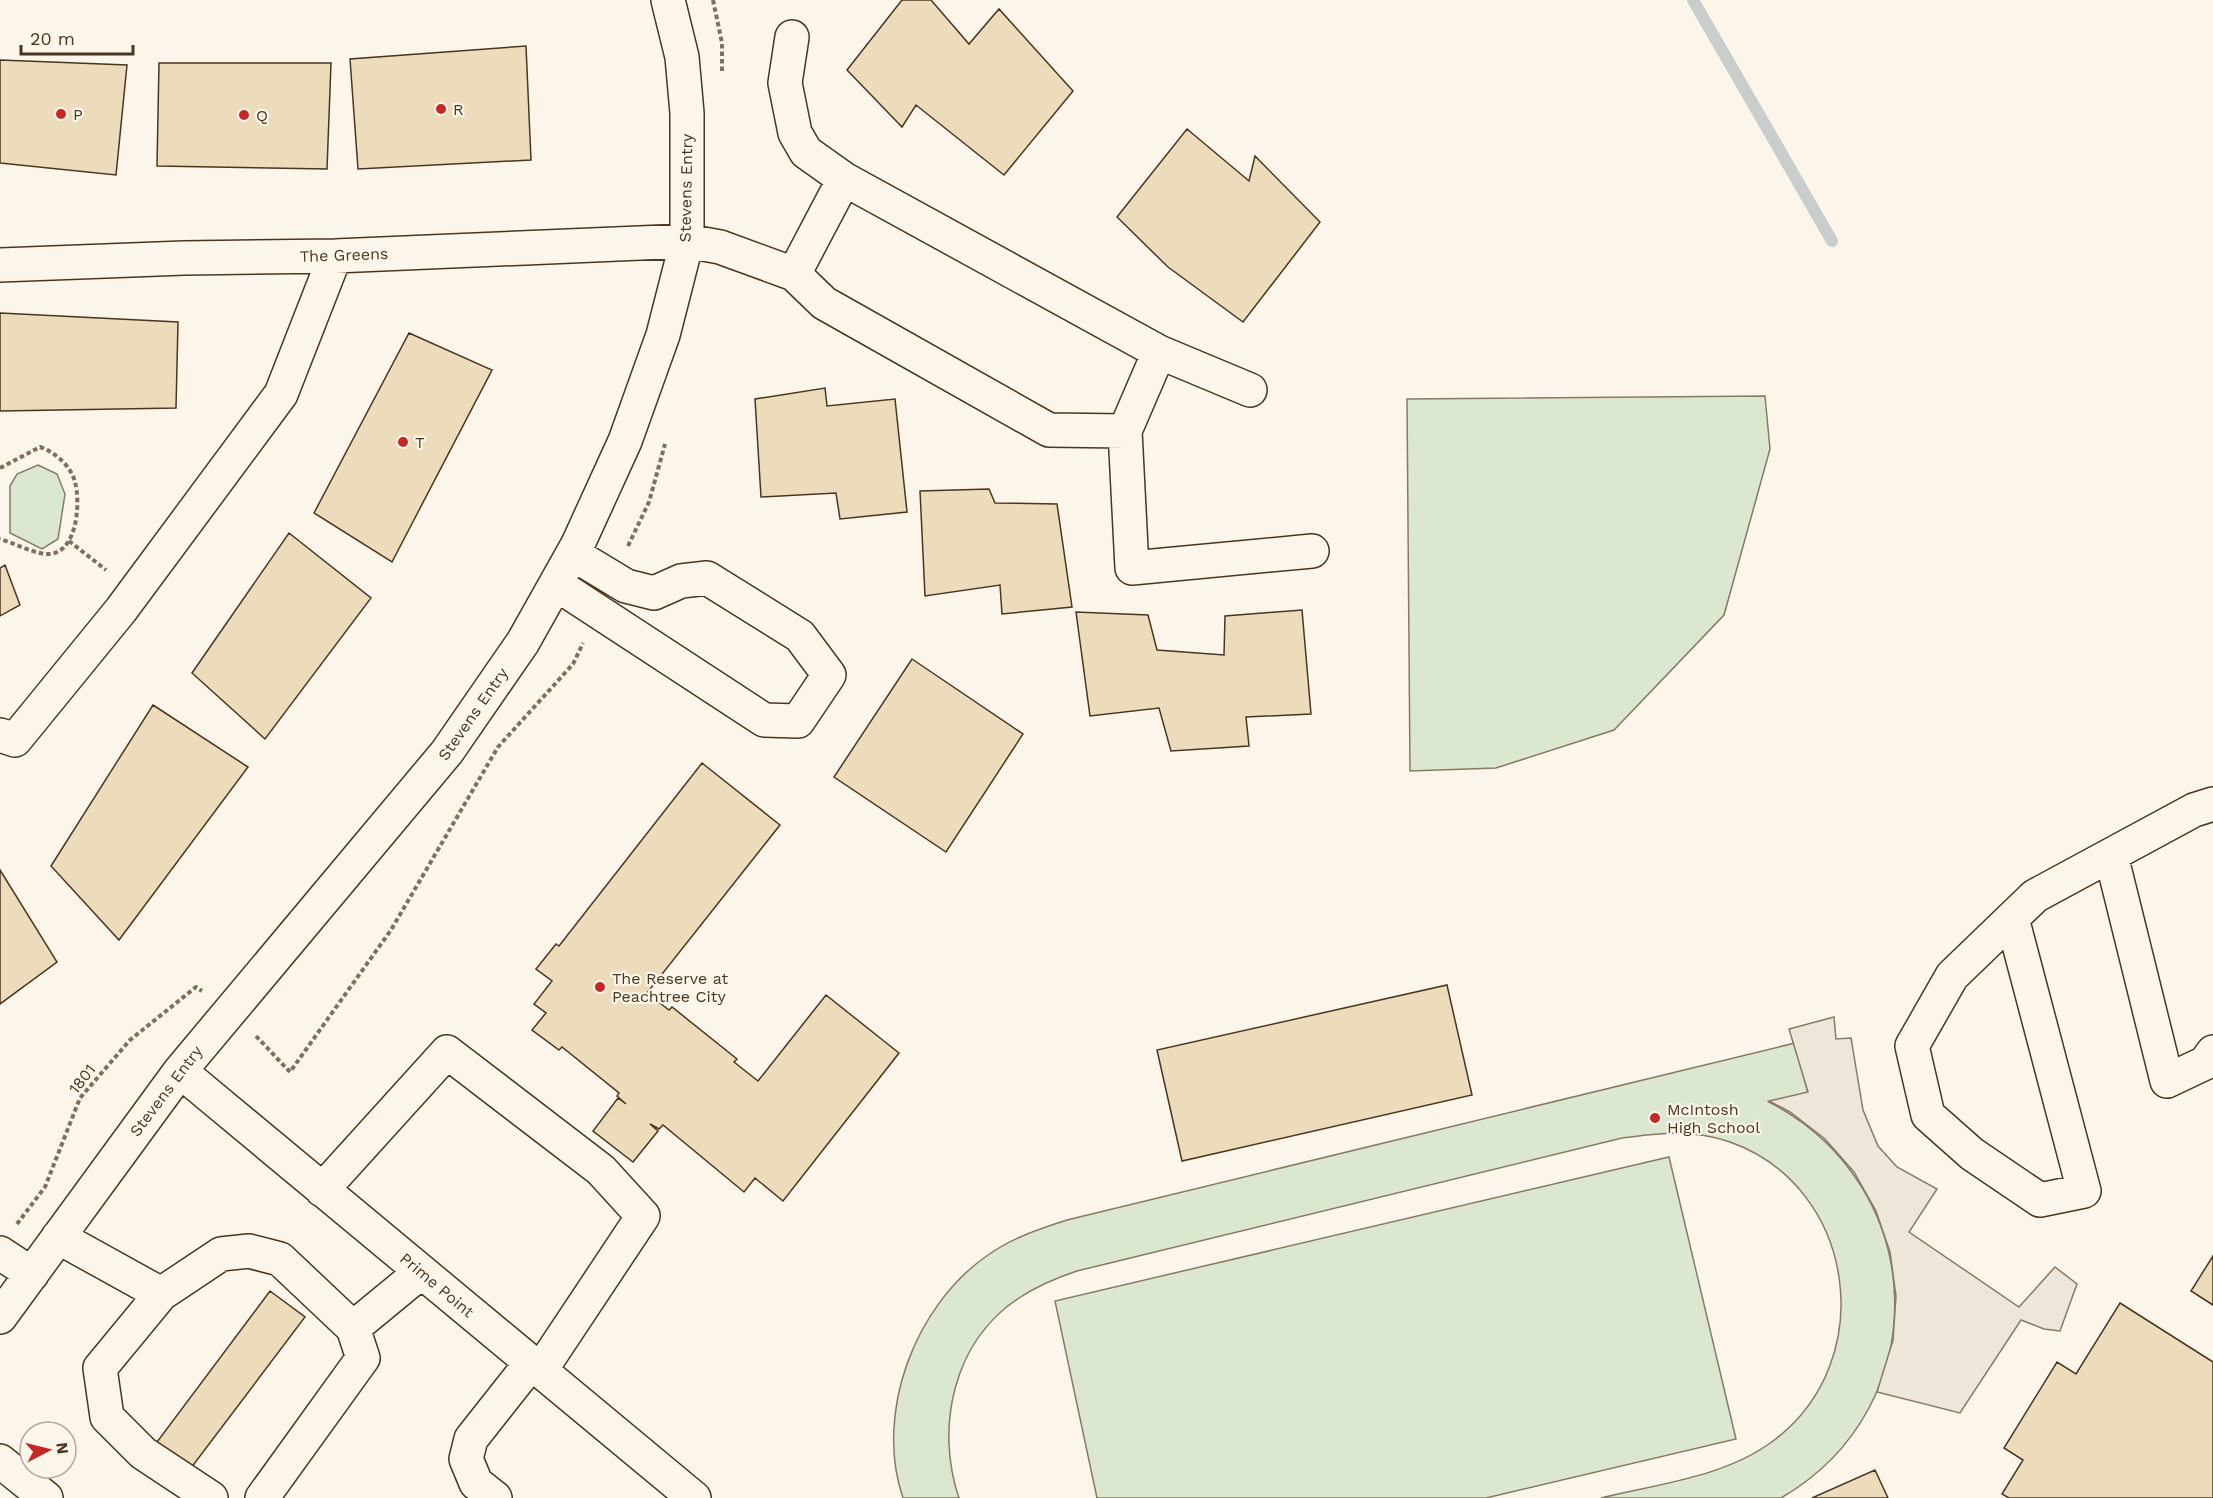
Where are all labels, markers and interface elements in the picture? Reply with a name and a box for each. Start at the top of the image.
scale bar [21,18,134,56]
text: 20 m [30,28,75,49]
place label: R [453,100,464,119]
marker: R [434,102,448,116]
place label: P [73,105,83,124]
place label: Q [256,106,268,125]
marker: P [54,107,68,121]
marker: Q [237,108,251,122]
street label: Stevens Entry [676,133,696,243]
street label: The Greens [299,244,389,266]
place label: T [415,433,425,452]
marker: T [396,435,410,449]
street label: Stevens Entry [434,663,512,764]
place label: The Reserve at Peachtree City [612,969,728,1006]
marker: The Reserve at Peachtree City [593,980,607,994]
street label: Stevens Entry [126,1041,207,1140]
street label: 1801 [65,1060,99,1098]
place label: McIntosh High School [1667,1100,1760,1137]
marker: McIntosh High School [1648,1111,1662,1125]
street label: Prime Point [396,1249,478,1322]
north arrow [18,1420,78,1480]
text: N [52,1441,73,1455]

